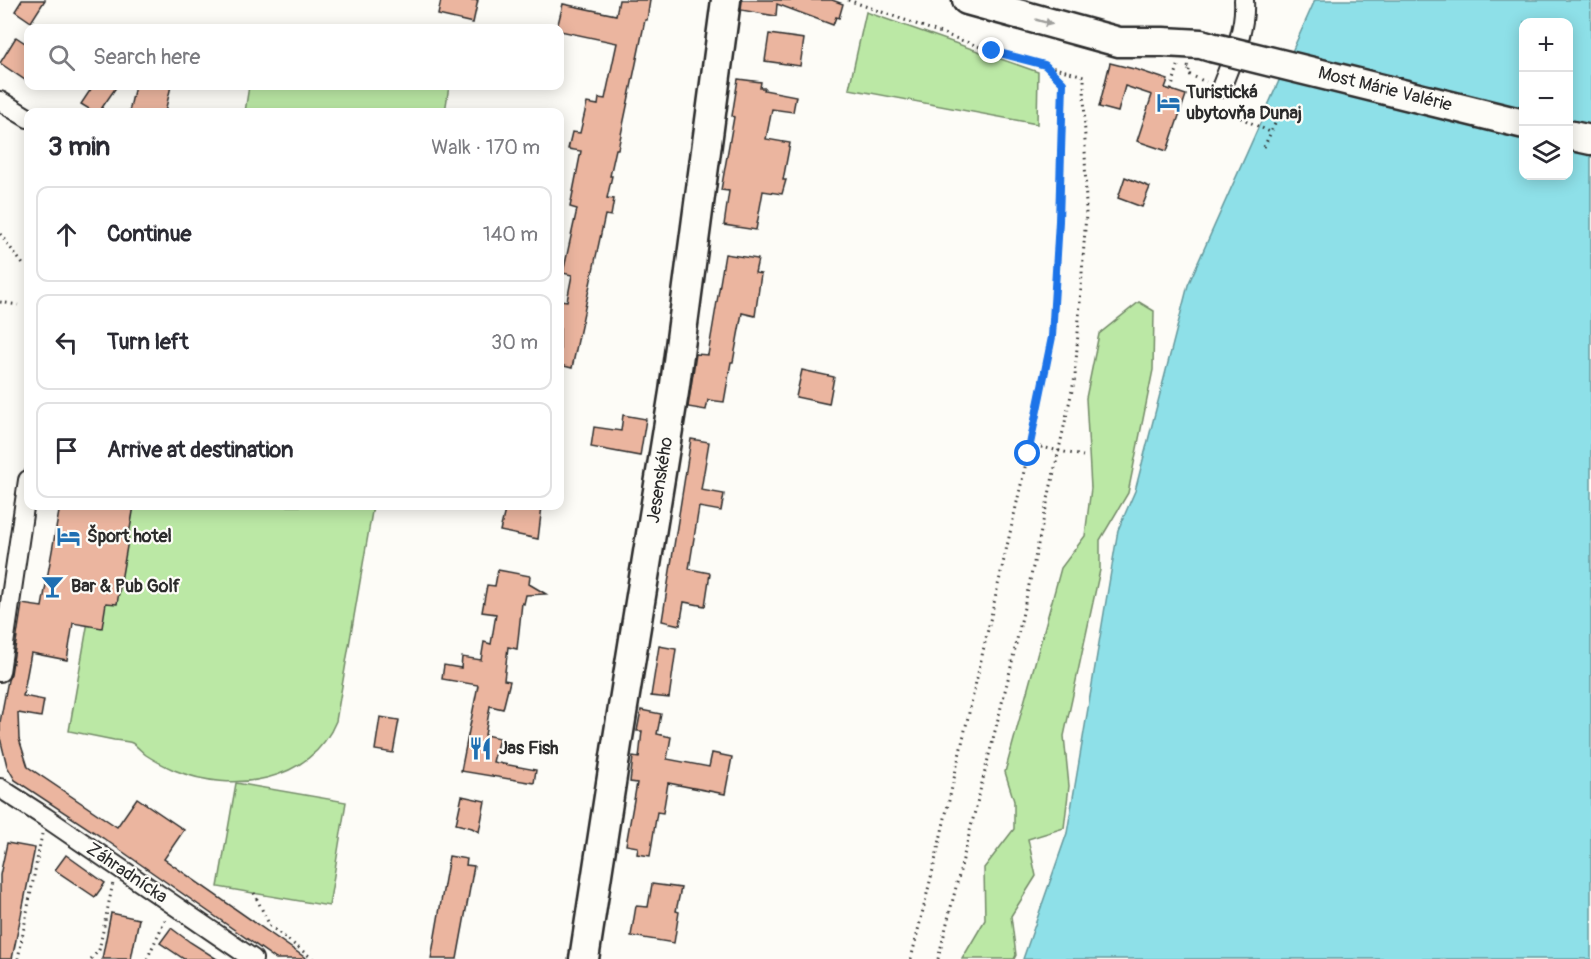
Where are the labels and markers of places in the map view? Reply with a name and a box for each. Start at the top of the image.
place label: Turistická ubytovňa Dunaj [1185,81,1302,125]
hotel icon: Turistická ubytovňa Dunaj [1155,89,1181,115]
hotel icon: Šport hotel [56,523,82,549]
place label: Šport hotel [87,524,172,548]
bar icon: Bar & Pub Golf [40,573,66,599]
place label: Bar & Pub Golf [71,575,181,598]
restaurant icon: Jas Fish [468,735,494,761]
place label: Jas Fish [499,737,559,760]

